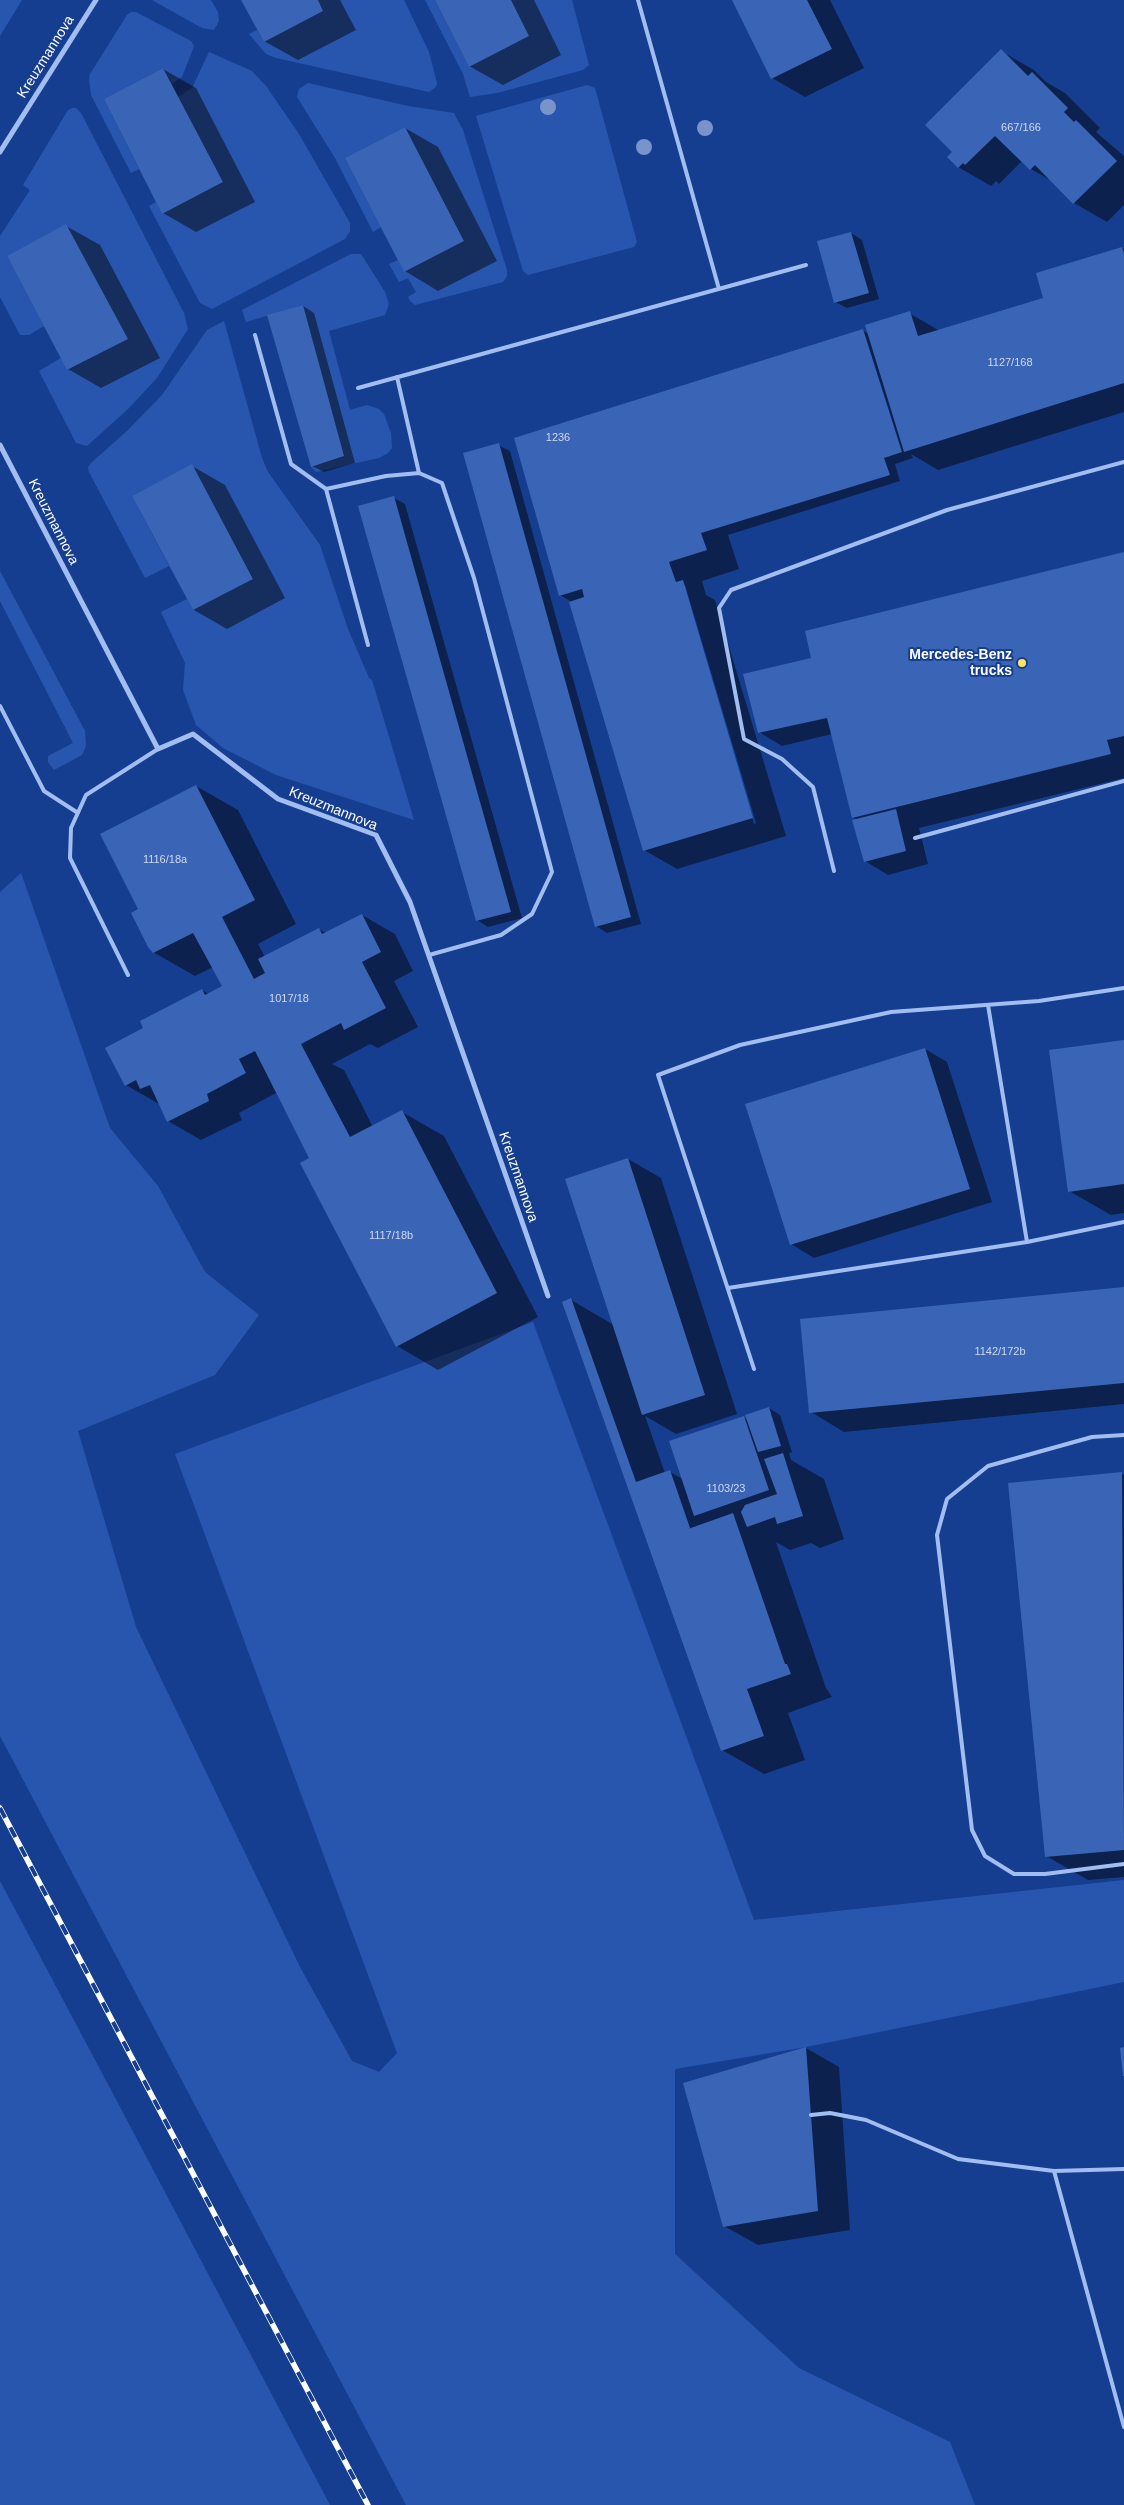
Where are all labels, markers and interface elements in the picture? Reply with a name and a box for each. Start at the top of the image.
street label: Kreuzmannova [14,13,78,101]
house number: 667/166 [1001,121,1041,135]
house number: 1127/168 [987,356,1033,370]
house number: 1236 [546,431,570,445]
street label: Kreuzmannova [24,476,82,568]
place label: Mercedes-Benz trucks [909,647,1012,680]
marker: Mercedes-Benz trucks [1016,657,1028,669]
street label: Kreuzmannova [286,784,380,834]
house number: 1116/18a [143,853,187,867]
house number: 1017/18 [269,992,309,1006]
street label: Kreuzmannova [495,1130,541,1224]
house number: 1117/18b [369,1229,413,1243]
house number: 1142/172b [974,1345,1026,1359]
house number: 1103/23 [707,1482,745,1496]

